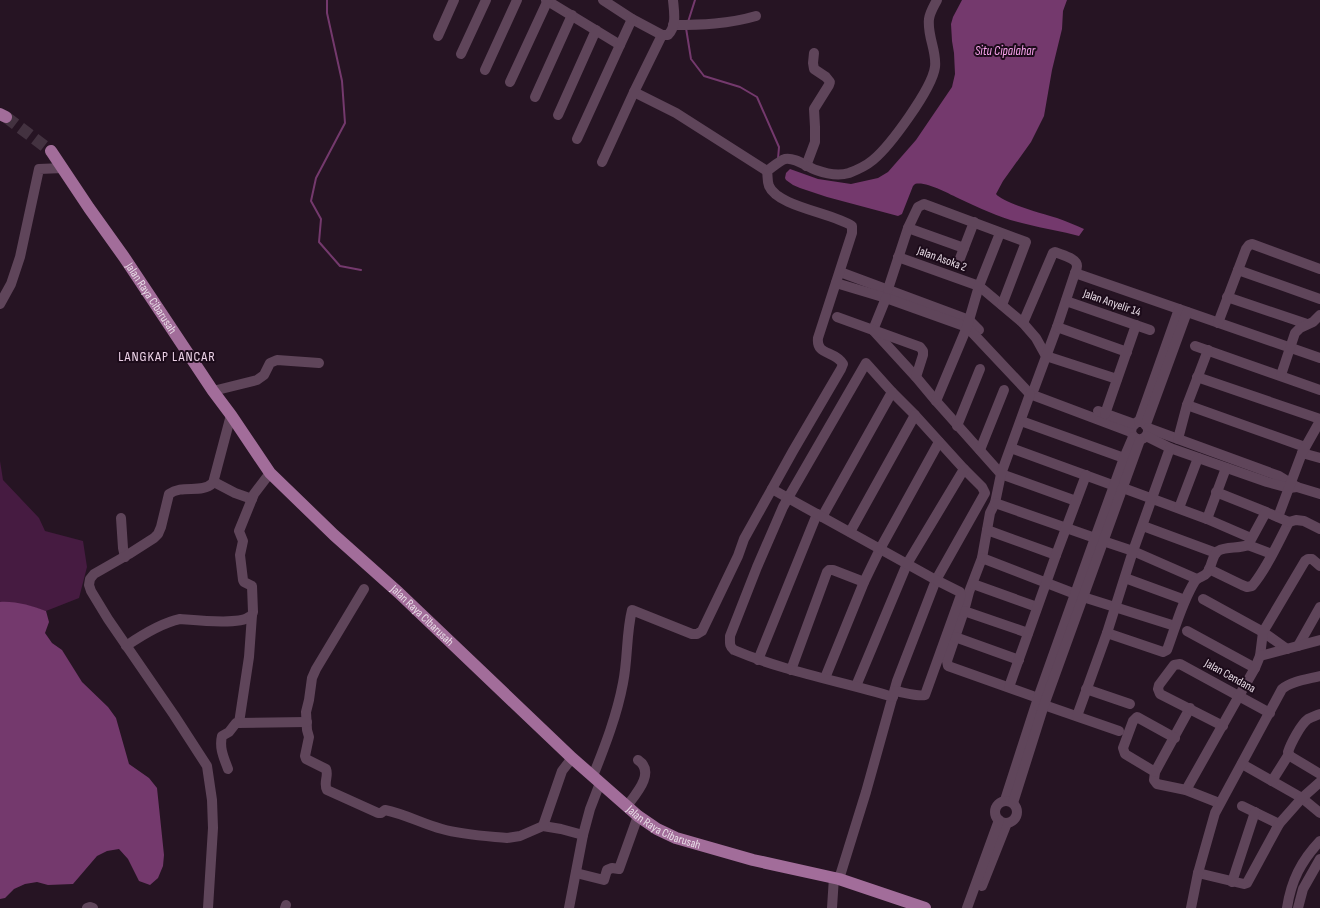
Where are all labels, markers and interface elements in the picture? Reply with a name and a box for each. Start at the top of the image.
water label: Situ Cipalahar [975,43,1036,59]
street label: Jalan Asoka 2 [914,243,969,275]
street label: Jalan Raya Cibarusah [122,259,180,336]
street label: Jalan Anyelir 14 [1080,286,1143,320]
district label: LANGKAP LANCAR [118,348,216,365]
street label: Jalan Raya Cibarusah [387,581,457,649]
street label: Jalan Cendana [1201,655,1258,696]
street label: Jalan Raya Cibarusah [623,801,702,852]

